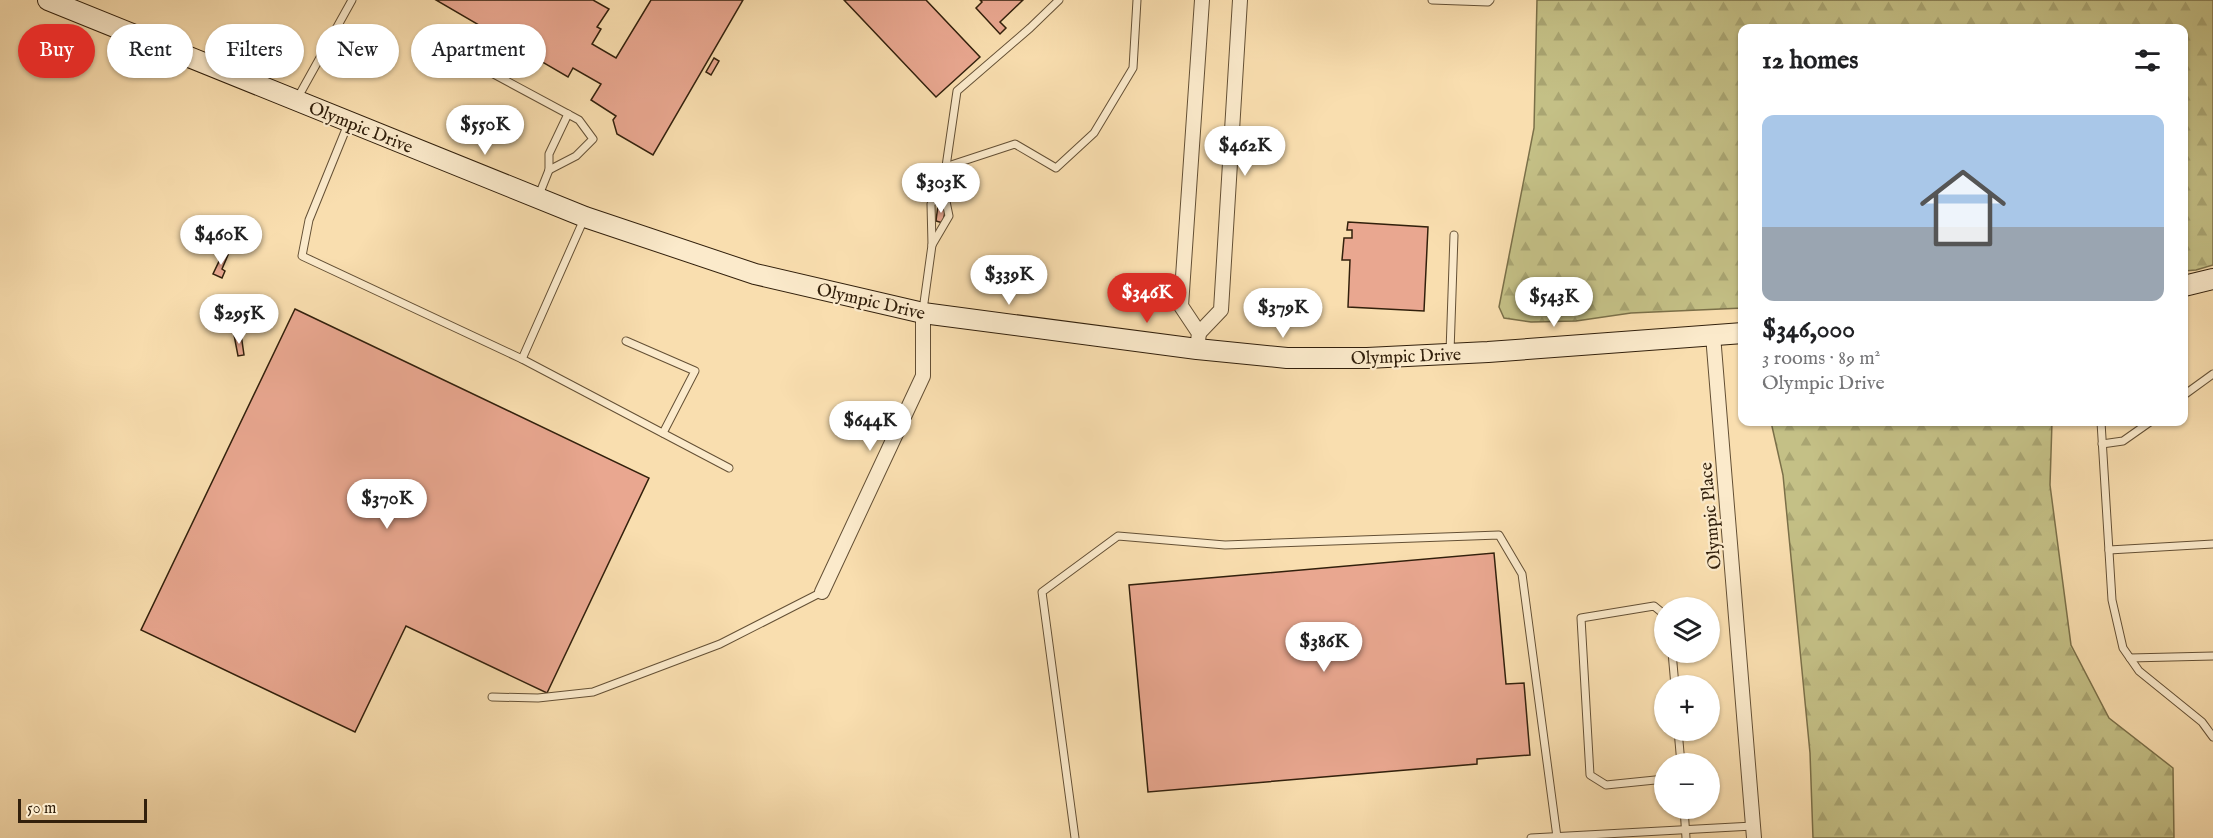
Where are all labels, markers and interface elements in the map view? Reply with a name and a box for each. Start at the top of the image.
chip: Buy [18,24,95,78]
chip: Rent [107,24,193,78]
chip: Filters [205,24,304,78]
chip: New [316,24,399,78]
chip: Apartment [411,24,546,78]
text: 12 homes [1762,44,1858,77]
icon: filters [2131,44,2164,77]
street label: Olympic Drive [305,97,416,160]
pin: $550K [443,105,527,156]
text: $550K [460,112,510,137]
pin: $462K [1203,126,1287,177]
text: $462K [1218,133,1272,158]
icon: home [1909,154,2017,262]
pin: $303K [899,163,983,214]
text: $303K [916,170,966,195]
pin: $460K [179,215,263,266]
text: $460K [194,222,248,247]
pin: $339K [967,255,1051,306]
text: $339K [984,262,1034,287]
pin: $346K [1105,273,1189,324]
pin: $543K [1512,277,1596,328]
street label: Olympic Drive [814,279,927,326]
text: $346K [1121,280,1173,305]
text: $543K [1529,284,1579,309]
pin: $379K [1241,288,1325,339]
pin: $295K [197,294,281,345]
text: $379K [1257,295,1309,320]
text: $295K [214,301,264,326]
text: $346,000 [1762,313,1855,346]
street label: Olympic Drive [1350,344,1462,371]
text: 3 rooms · 89 m² [1762,346,1880,371]
text: Olympic Drive [1762,371,1885,396]
pin: $644K [828,401,912,452]
text: $644K [843,408,897,433]
street label: Olympic Place [1695,461,1728,570]
pin: $370K [345,479,429,530]
text: $370K [361,486,413,511]
map controls [1654,597,1720,819]
button: layers [1654,597,1720,663]
pin: $386K [1282,622,1366,673]
text: $386K [1299,629,1349,654]
button: + [1654,675,1720,741]
button: − [1654,753,1720,819]
scale bar [18,796,147,824]
text: 50 m [27,799,56,819]

